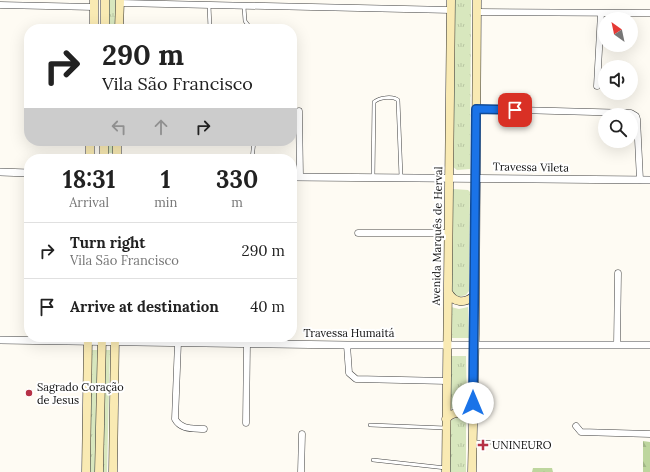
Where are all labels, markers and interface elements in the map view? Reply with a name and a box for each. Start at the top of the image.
north arrow [598,12,638,52]
map controls [598,12,638,148]
text: 290 m [102,37,184,73]
icon: right [36,40,88,92]
button: sound [598,60,638,100]
text: Vila São Francisco [102,72,253,95]
pin [498,93,532,127]
icon: arrive [504,99,526,121]
button: search [598,108,638,148]
icon: left [108,116,130,138]
icon: ahead [150,116,172,138]
icon: right [192,116,214,138]
street label: Travessa Vileta [493,159,570,175]
text: 18:31 [63,164,115,195]
text: 1 [161,164,171,195]
text: 330 [216,164,258,195]
street label: Avenida Marquês de Herval [429,166,445,307]
text: Arrival [69,194,109,211]
text: min [154,194,177,211]
text: m [231,194,243,211]
text: Turn right [70,233,146,252]
icon: right [36,240,58,262]
text: 290 m [242,241,285,260]
text: Vila São Francisco [70,252,179,269]
icon: arrive [36,296,58,318]
text: Arrive at destination [70,297,219,316]
text: 40 m [250,297,285,316]
street label: Travessa Humaitá [304,326,395,340]
place label: Sagrado Coração de Jesus [37,380,124,407]
position arrow [452,382,494,424]
marker: Sagrado Coração de Jesus [24,388,34,398]
place label: UNINEURO [492,438,552,452]
marker: UNINEURO [477,439,489,451]

